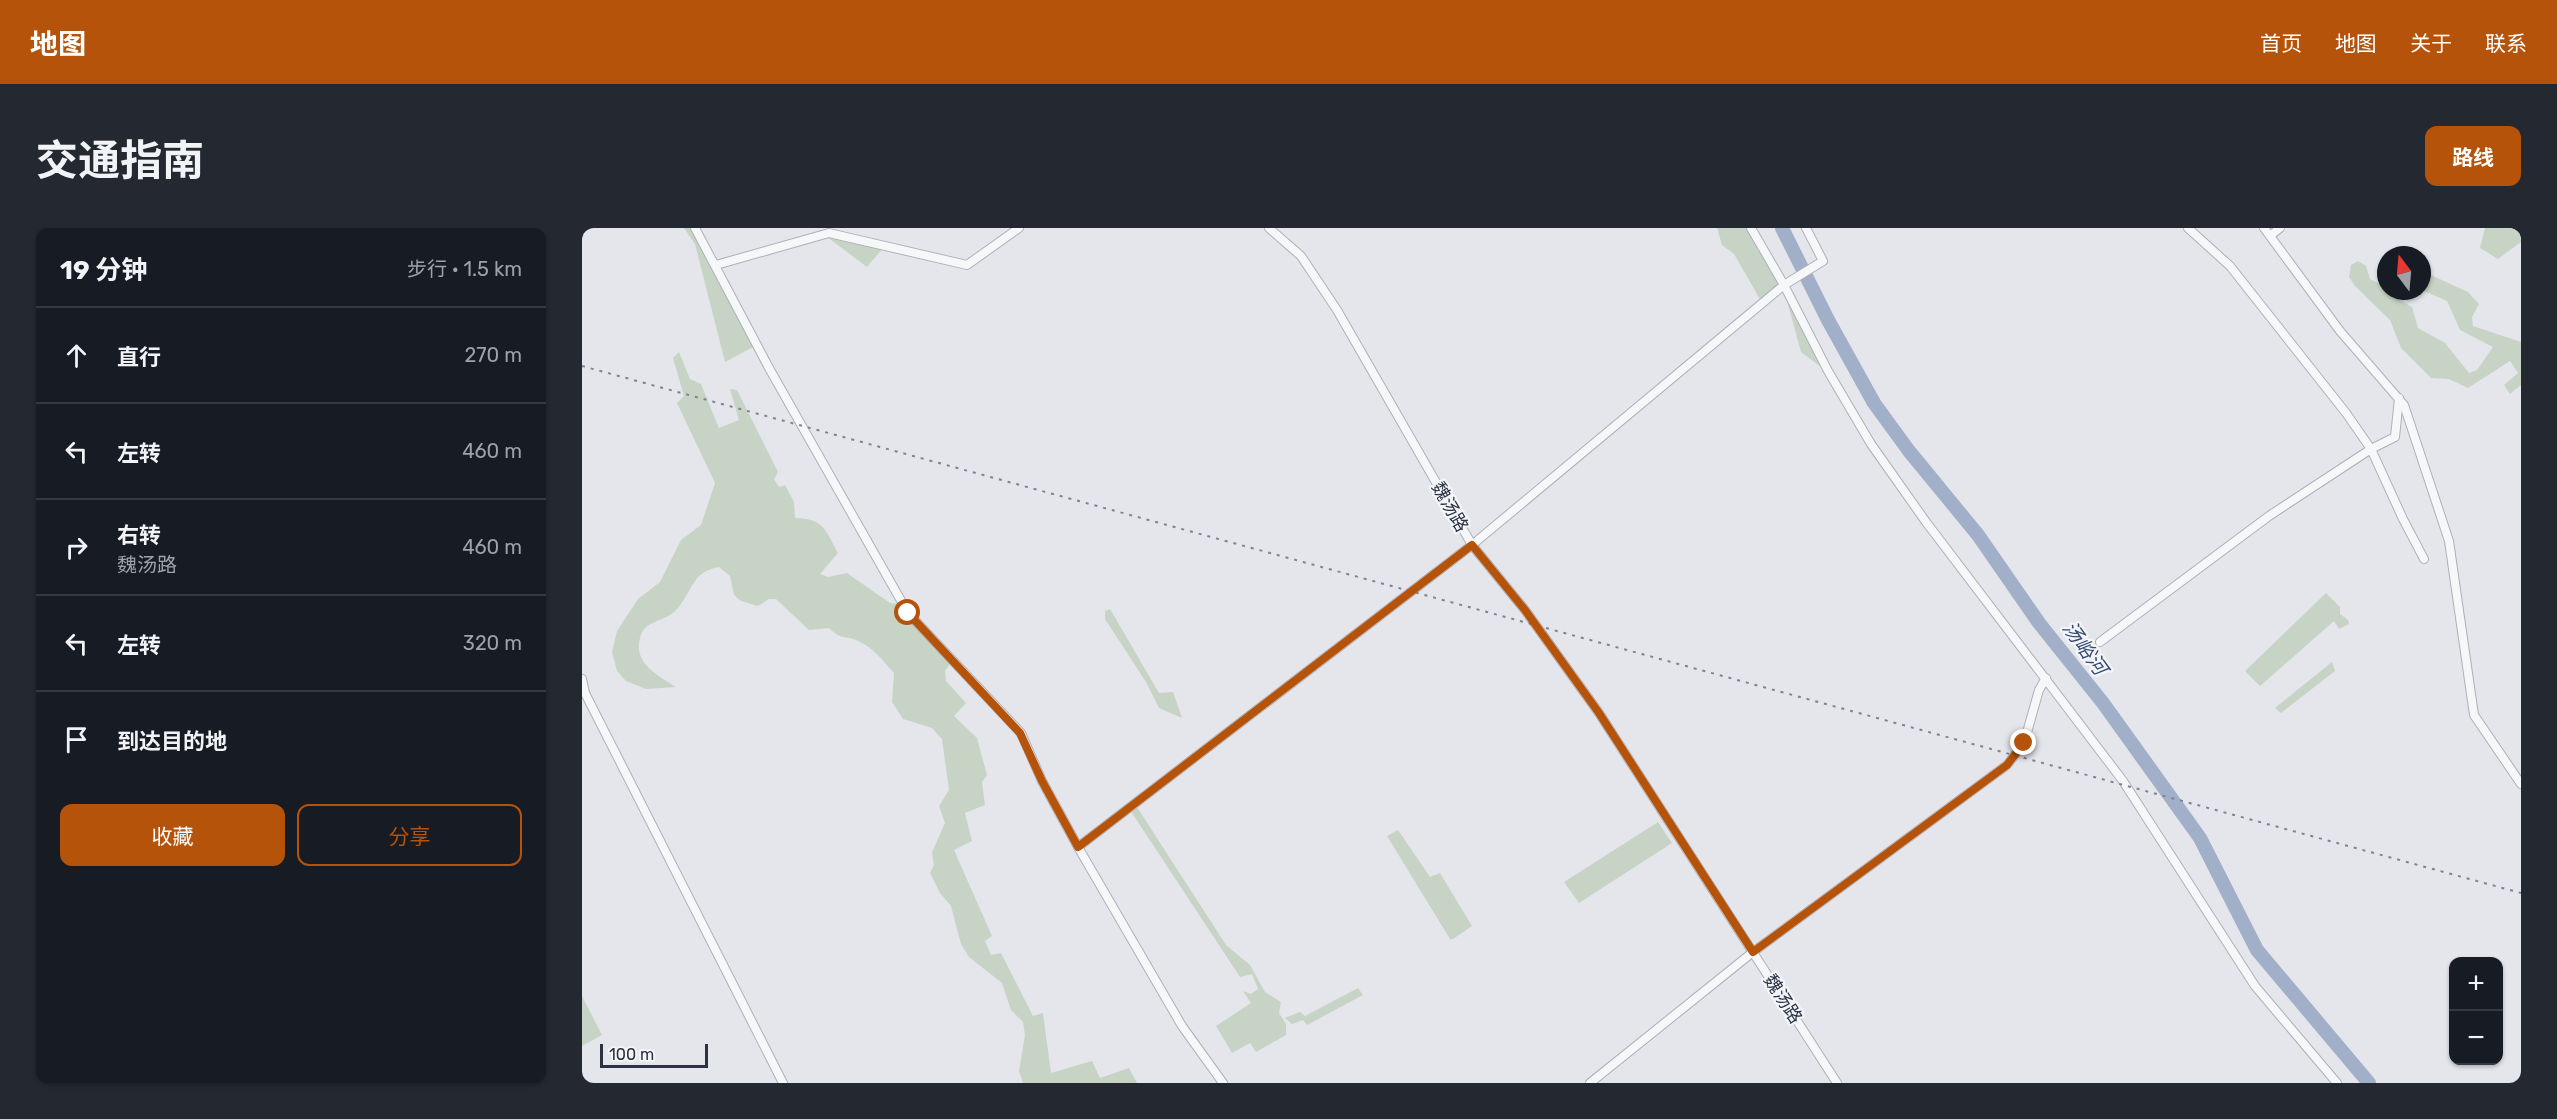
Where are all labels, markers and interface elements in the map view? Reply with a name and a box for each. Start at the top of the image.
text: 地图 [30,28,86,61]
text: 首页 [2260,31,2302,56]
text: 地图 [2335,31,2377,56]
text: 关于 [2410,31,2452,56]
text: 联系 [2485,31,2527,56]
button: 路线 [2425,126,2521,186]
text: 交通指南 [36,136,204,186]
north arrow [2377,246,2431,300]
text: 19 分钟 [60,255,147,286]
text: 步行 · 1.5 km [407,257,522,281]
icon: ahead [60,339,93,372]
text: 270 m [465,343,522,367]
text: 直行 [117,344,161,371]
icon: left [60,435,93,468]
text: 460 m [462,439,522,463]
text: 左转 [117,440,161,467]
street label: 魏汤路 [1427,478,1473,536]
text: 右转 [117,522,161,549]
icon: right [60,531,93,564]
text: 460 m [462,535,522,559]
text: 魏汤路 [117,553,177,577]
route start [894,599,920,625]
water label: 汤峪河 [2058,617,2115,683]
icon: left [60,627,93,660]
text: 320 m [463,631,522,655]
text: 左转 [117,632,161,659]
icon: arrive [60,723,93,756]
text: 到达目的地 [117,728,227,755]
route end [2010,729,2036,755]
button: 收藏 [60,804,285,866]
button: 分享 [297,804,522,866]
map controls [2449,957,2503,1065]
button: + [2449,957,2503,1011]
street label: 魏汤路 [1759,970,1807,1028]
button: − [2449,1011,2503,1065]
scale bar [600,1041,708,1068]
text: 100 m [609,1045,654,1064]

